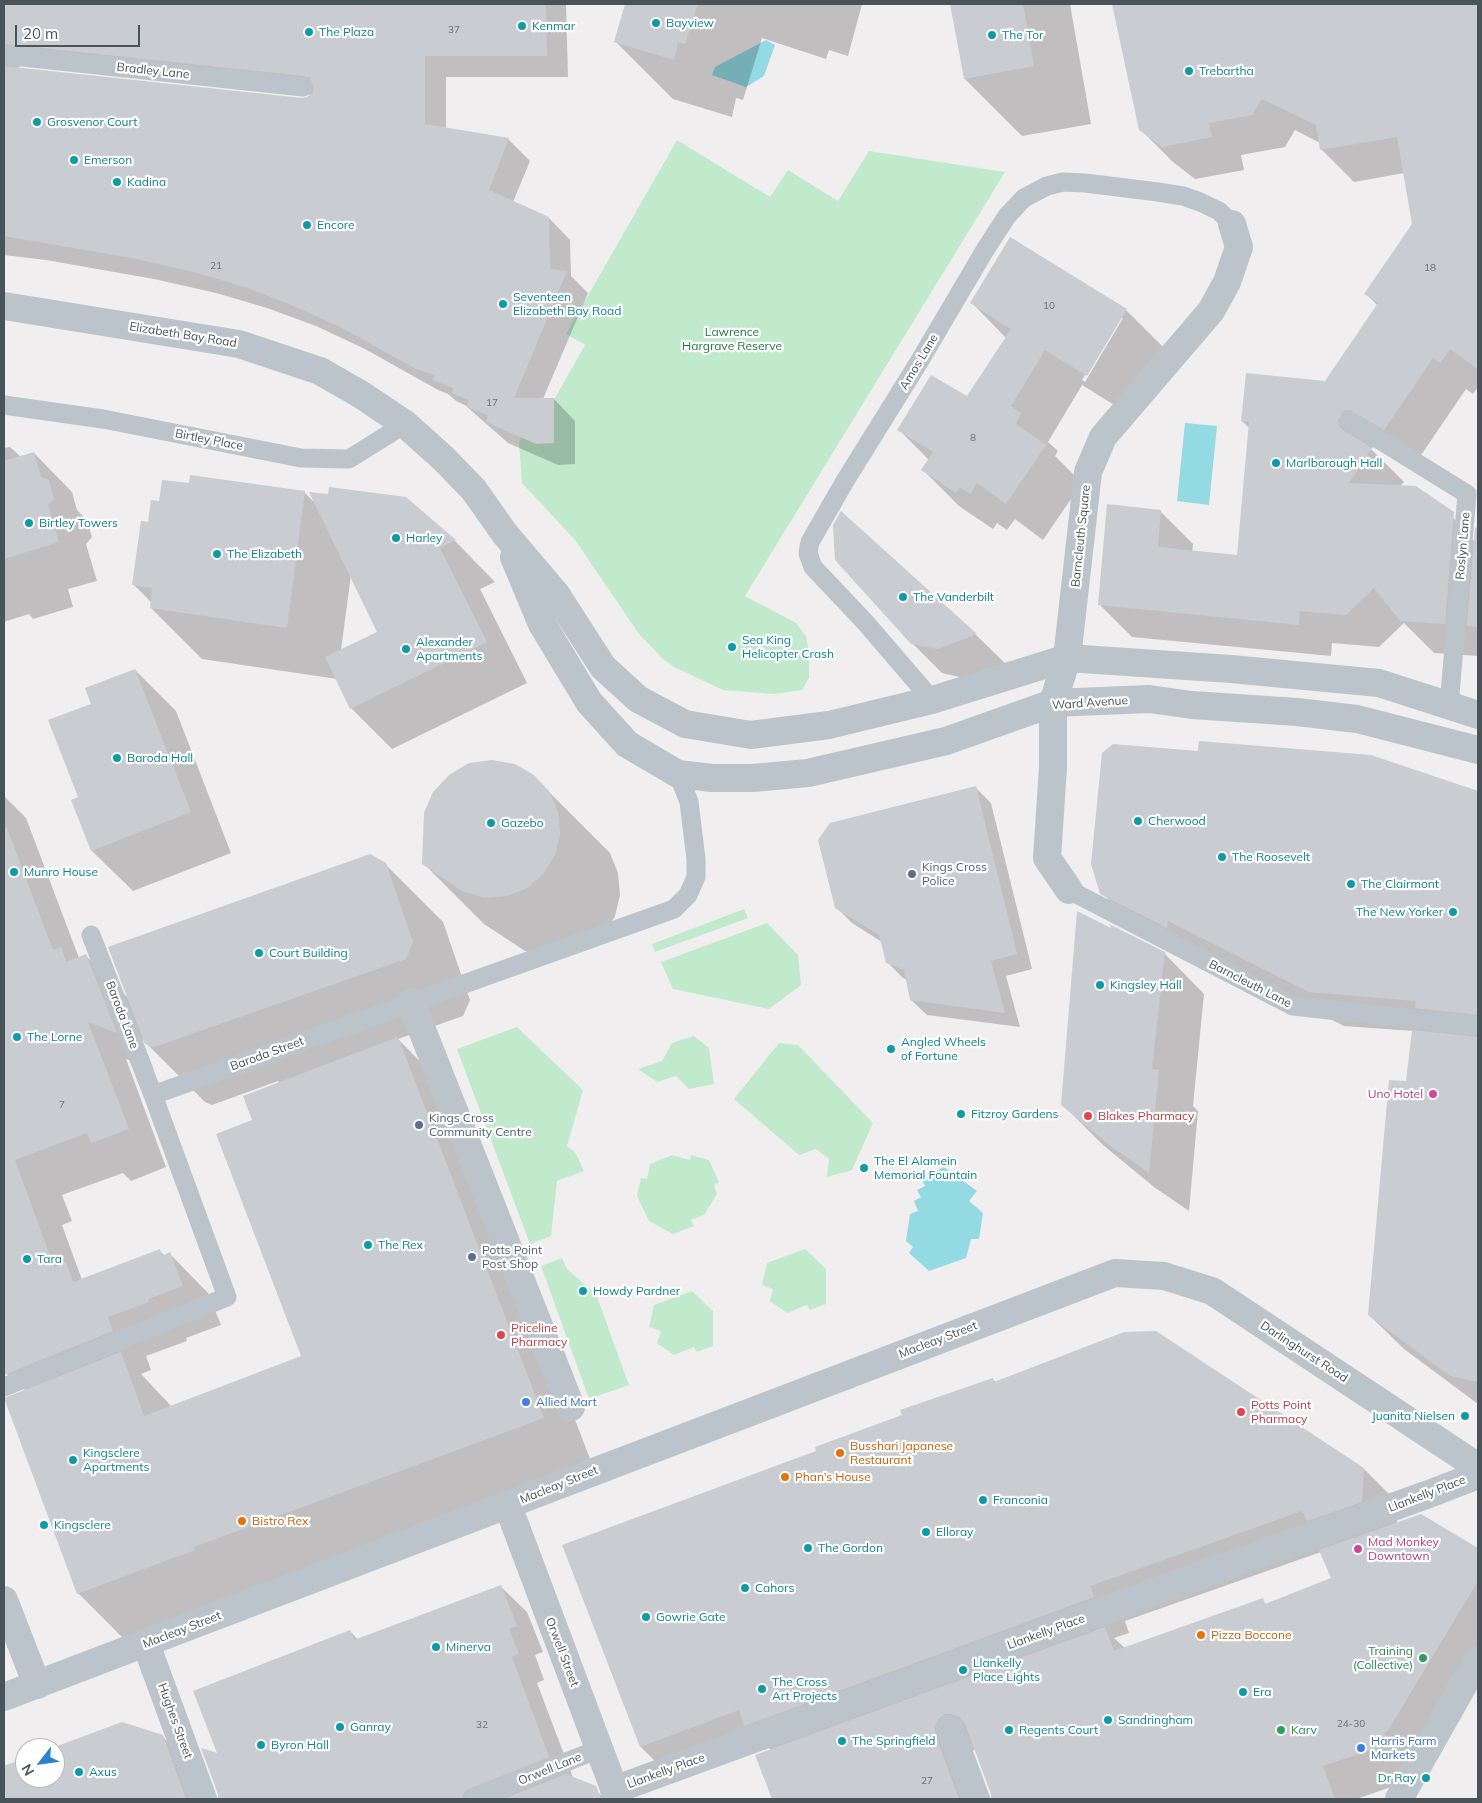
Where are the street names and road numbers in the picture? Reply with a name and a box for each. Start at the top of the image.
street label: Bradley Lane [116,60,190,82]
street label: Elizabeth Bay Road [128,319,238,351]
street label: Amos Lane [897,331,941,393]
street label: Birtley Place [174,426,244,454]
street label: Barncleuth Square [1068,484,1094,588]
street label: Roslyn Lane [1453,512,1473,580]
street label: Ward Avenue [1051,693,1129,713]
street label: Barncleuth Lane [1206,957,1294,1011]
street label: Baroda Lane [102,979,142,1051]
street label: Baroda Street [228,1034,306,1074]
street label: Macleay Street [897,1318,979,1362]
street label: Darlinghurst Road [1258,1318,1350,1386]
street label: Macleay Street [518,1463,600,1507]
street label: Llankelly Place [1386,1473,1468,1515]
street label: Macleay Street [141,1608,223,1652]
street label: Llankelly Place [1005,1611,1087,1653]
street label: Orwell Street [542,1615,582,1689]
street label: Hughes Street [155,1681,195,1761]
street label: Orwell Lane [516,1750,584,1788]
street label: Llankelly Place [625,1750,707,1792]

